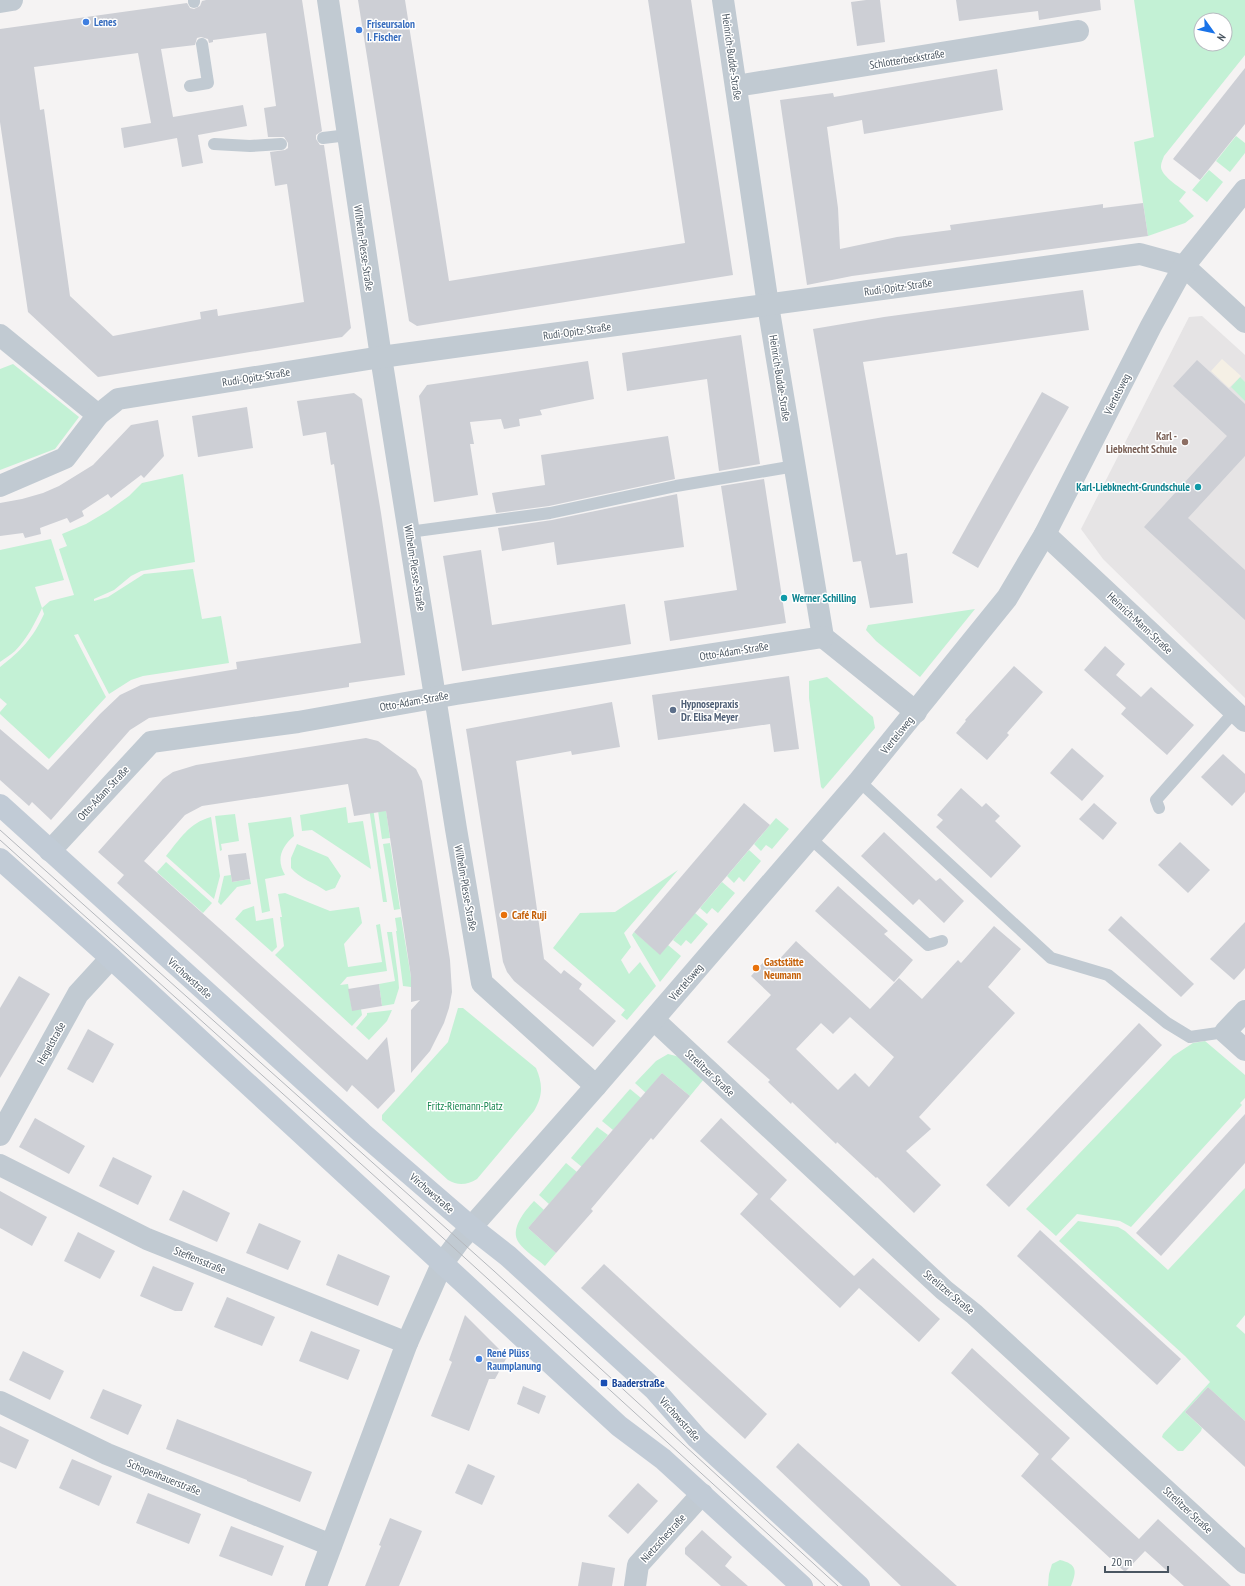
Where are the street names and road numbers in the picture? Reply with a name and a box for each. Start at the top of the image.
street label: Heinrich-Budde-Straße [719,13,745,102]
street label: Schlotterbeckstraße [868,46,946,72]
street label: Wilhelm-Plesse-Straße [351,204,377,292]
street label: Rudi-Opitz-Straße [863,275,933,299]
street label: Rudi-Opitz-Straße [542,319,612,343]
street label: Heinrich-Budde-Straße [766,334,794,423]
street label: Rudi-Opitz-Straße [221,365,291,389]
street label: Viertelsweg [1100,371,1133,418]
street label: Wilhelm-Plesse-Straße [401,524,429,612]
street label: Heinrich-Mann-Straße [1104,589,1176,657]
street label: Otto-Adam-Straße [698,639,770,663]
street label: Otto-Adam-Straße [378,688,450,714]
street label: Viertelsweg [877,713,917,758]
street label: Otto-Adam-Straße [74,762,132,823]
street label: Wilhelm-Plesse-Straße [452,844,481,932]
street label: Virchowstraße [164,954,215,1002]
street label: Viertelsweg [665,960,706,1004]
street label: Hegelstraße [34,1019,69,1067]
street label: Strelitzer Straße [683,1047,738,1100]
street label: Virchowstraße [406,1169,457,1216]
street label: Steffensstraße [172,1243,228,1277]
street label: Strelitzer Straße [921,1267,978,1318]
street label: Virchowstraße [656,1393,704,1444]
street label: Schopenhauerstraße [125,1456,203,1498]
street label: Strelitzer Straße [1161,1484,1216,1537]
street label: Nietzschestraße [637,1510,689,1565]

